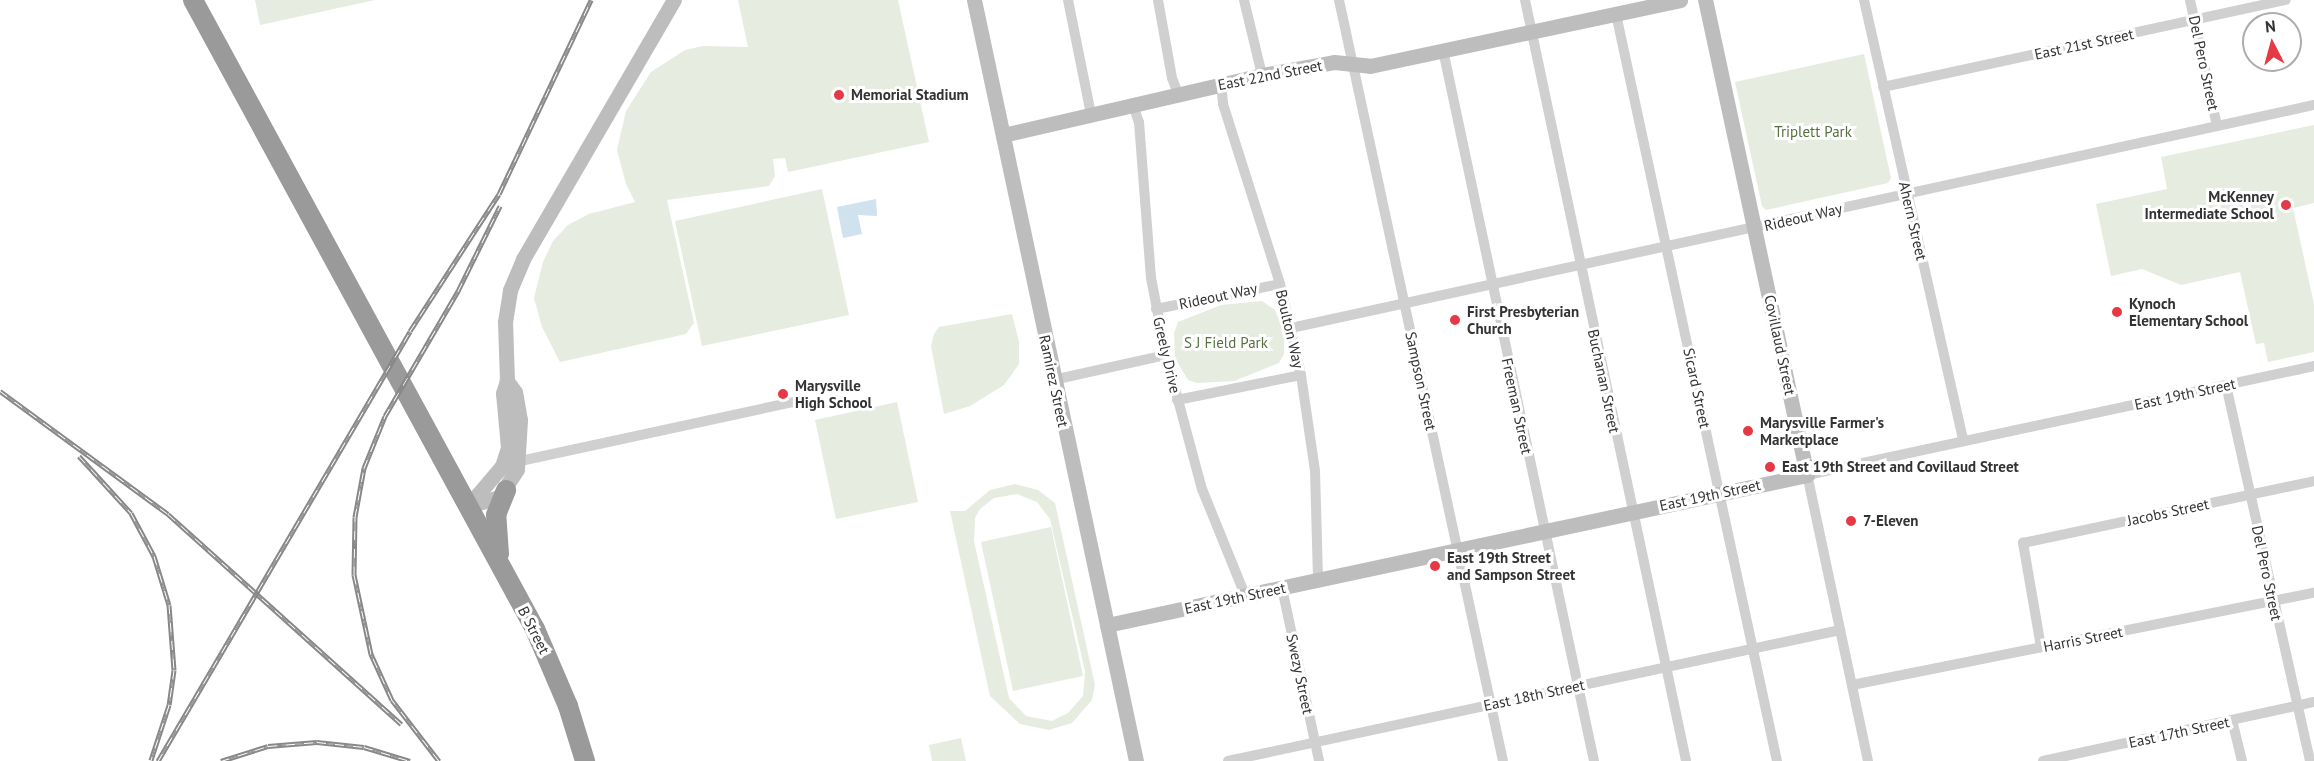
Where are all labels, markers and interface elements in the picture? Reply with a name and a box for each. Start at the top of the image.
north arrow [2242,12,2302,72]
street label: Del Pero Street [2185,14,2223,112]
text: N [2264,16,2277,37]
street label: East 21st Street [2033,25,2135,63]
street label: East 22nd Street [1216,56,1324,94]
place label: Memorial Stadium [851,86,969,104]
marker: Memorial Stadium [832,88,846,102]
park label: Triplett Park [1774,123,1852,141]
street label: Ahern Street [1895,180,1931,262]
place label: McKenney Intermediate School [2145,187,2274,222]
marker: McKenney Intermediate School [2279,198,2293,212]
street label: Rideout Way [1762,199,1844,235]
street label: Rideout Way [1177,279,1259,313]
street label: Boulton Way [1272,288,1308,370]
street label: Covillaud Street [1761,293,1799,397]
place label: Kynoch Elementary School [2129,294,2249,329]
place label: First Presbyterian Church [1467,302,1579,337]
marker: Kynoch Elementary School [2110,305,2124,319]
marker: First Presbyterian Church [1448,313,1462,327]
street label: Greely Drive [1149,315,1185,395]
street label: Buchanan Street [1584,328,1624,434]
street label: Sampson Street [1402,330,1440,432]
street label: Ramirez Street [1035,333,1073,429]
park label: S J Field Park [1184,334,1268,352]
street label: Sicard Street [1680,346,1714,430]
street label: Freeman Street [1498,356,1536,456]
street label: East 19th Street [2133,375,2237,413]
place label: Marysville High School [795,376,872,411]
marker: Marysville High School [776,387,790,401]
place label: Marysville Farmer's Marketplace [1760,413,1884,448]
marker: Marysville Farmer's Marketplace [1741,424,1755,438]
place label: East 19th Street and Covillaud Street [1782,458,2019,476]
marker: East 19th Street and Covillaud Street [1763,460,1777,474]
street label: East 19th Street [1658,476,1762,514]
street label: Jacobs Street [2126,495,2210,529]
place label: 7-Eleven [1863,512,1918,530]
marker: 7-Eleven [1844,514,1858,528]
street label: Del Pero Street [2248,524,2286,622]
place label: East 19th Street and Sampson Street [1447,548,1575,583]
marker: East 19th Street and Sampson Street [1428,559,1442,573]
street label: East 19th Street [1183,579,1287,617]
street label: B Street [514,603,554,657]
street label: Harris Street [2042,622,2124,656]
street label: Swezy Street [1283,632,1317,716]
street label: East 18th Street [1482,676,1586,714]
street label: East 17th Street [2127,713,2231,751]

